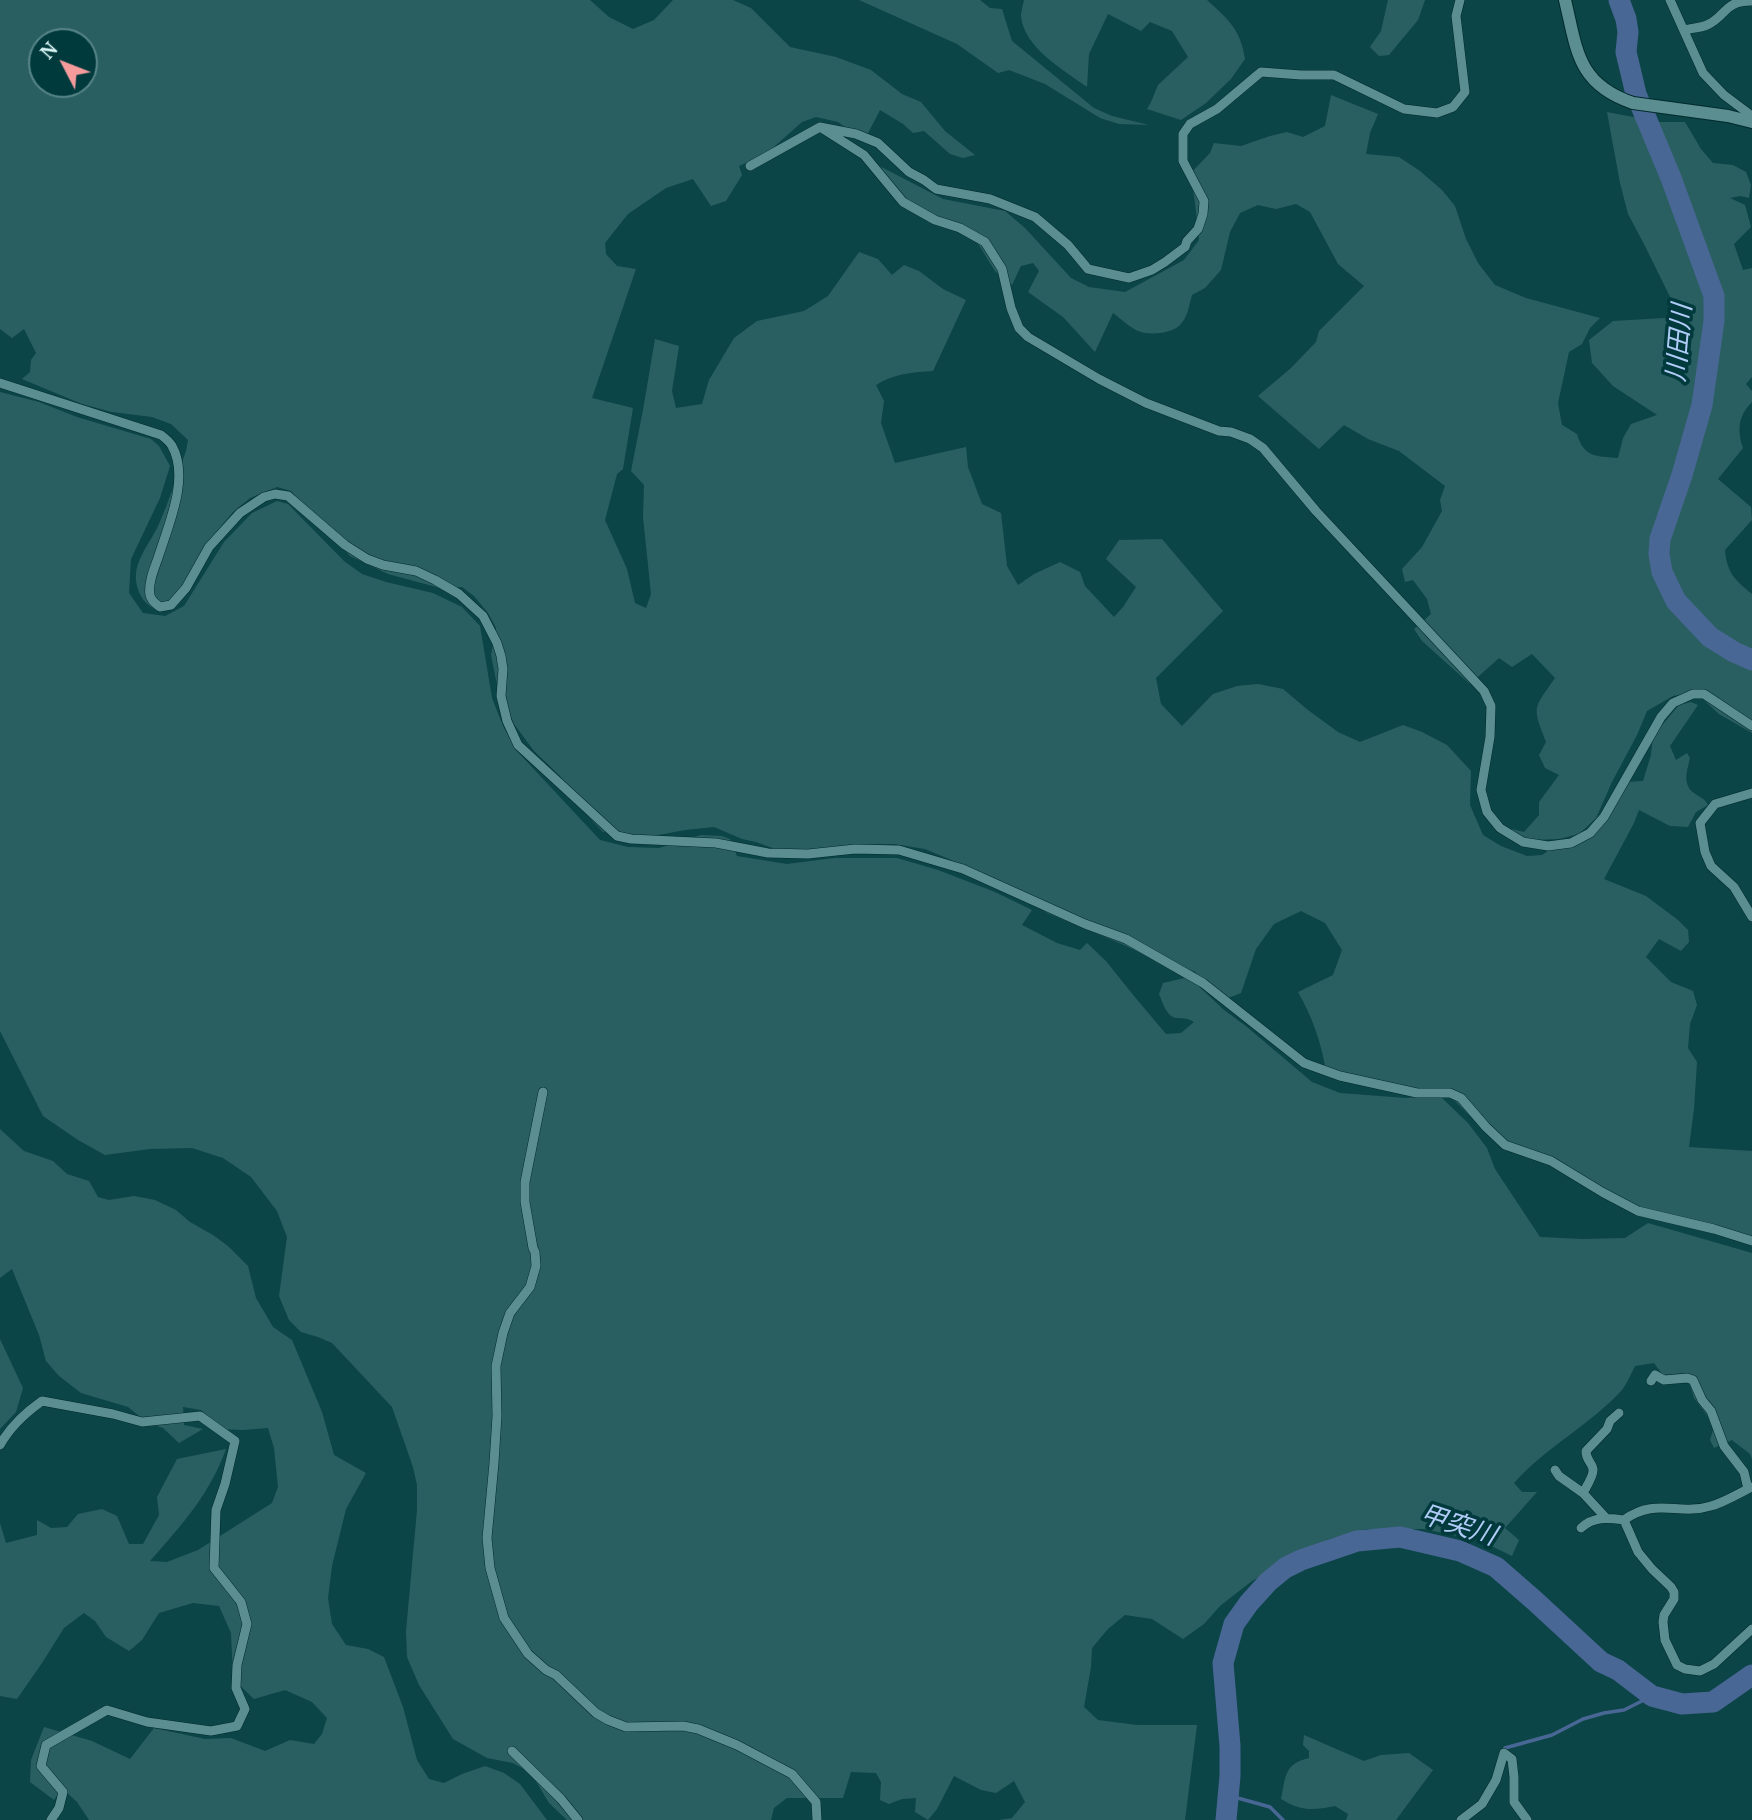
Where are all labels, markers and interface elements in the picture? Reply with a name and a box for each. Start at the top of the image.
north arrow [28,28,98,98]
text: N [34,36,63,64]
water label: 川田川 [1661,303,1699,383]
water label: 甲突川 [1416,1499,1500,1553]

